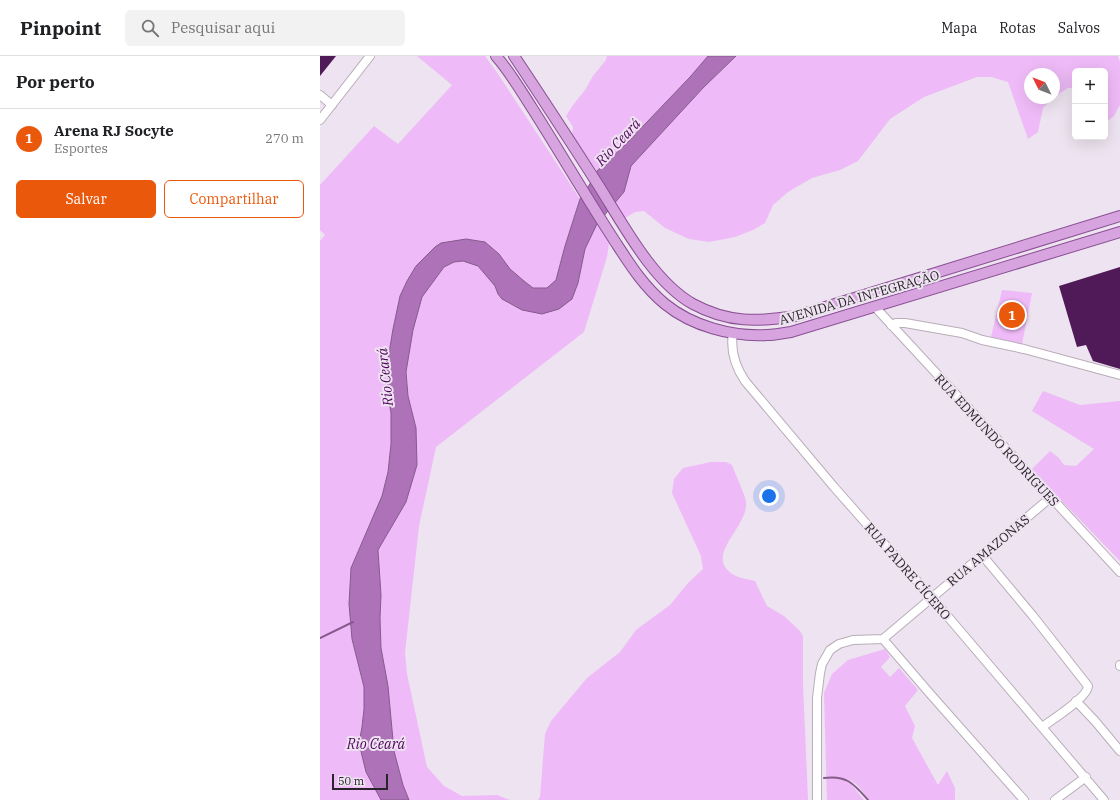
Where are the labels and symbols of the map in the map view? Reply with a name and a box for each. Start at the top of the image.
north arrow [1024,68,1060,104]
water label: Rio Ceará [591,114,645,170]
street label: AVENIDA DA INTEGRAÇÃO [777,266,941,329]
pin: 1 [999,300,1025,330]
water label: Rio Ceará [373,347,397,408]
street label: RUA EDMUNDO RODRIGUES [931,371,1063,510]
your location [759,486,779,506]
street label: RUA AMAZONAS [943,511,1033,590]
street label: RUA PADRE CÍCERO [861,519,954,623]
water label: Rio Ceará [346,735,406,753]
scale bar [332,772,388,791]

